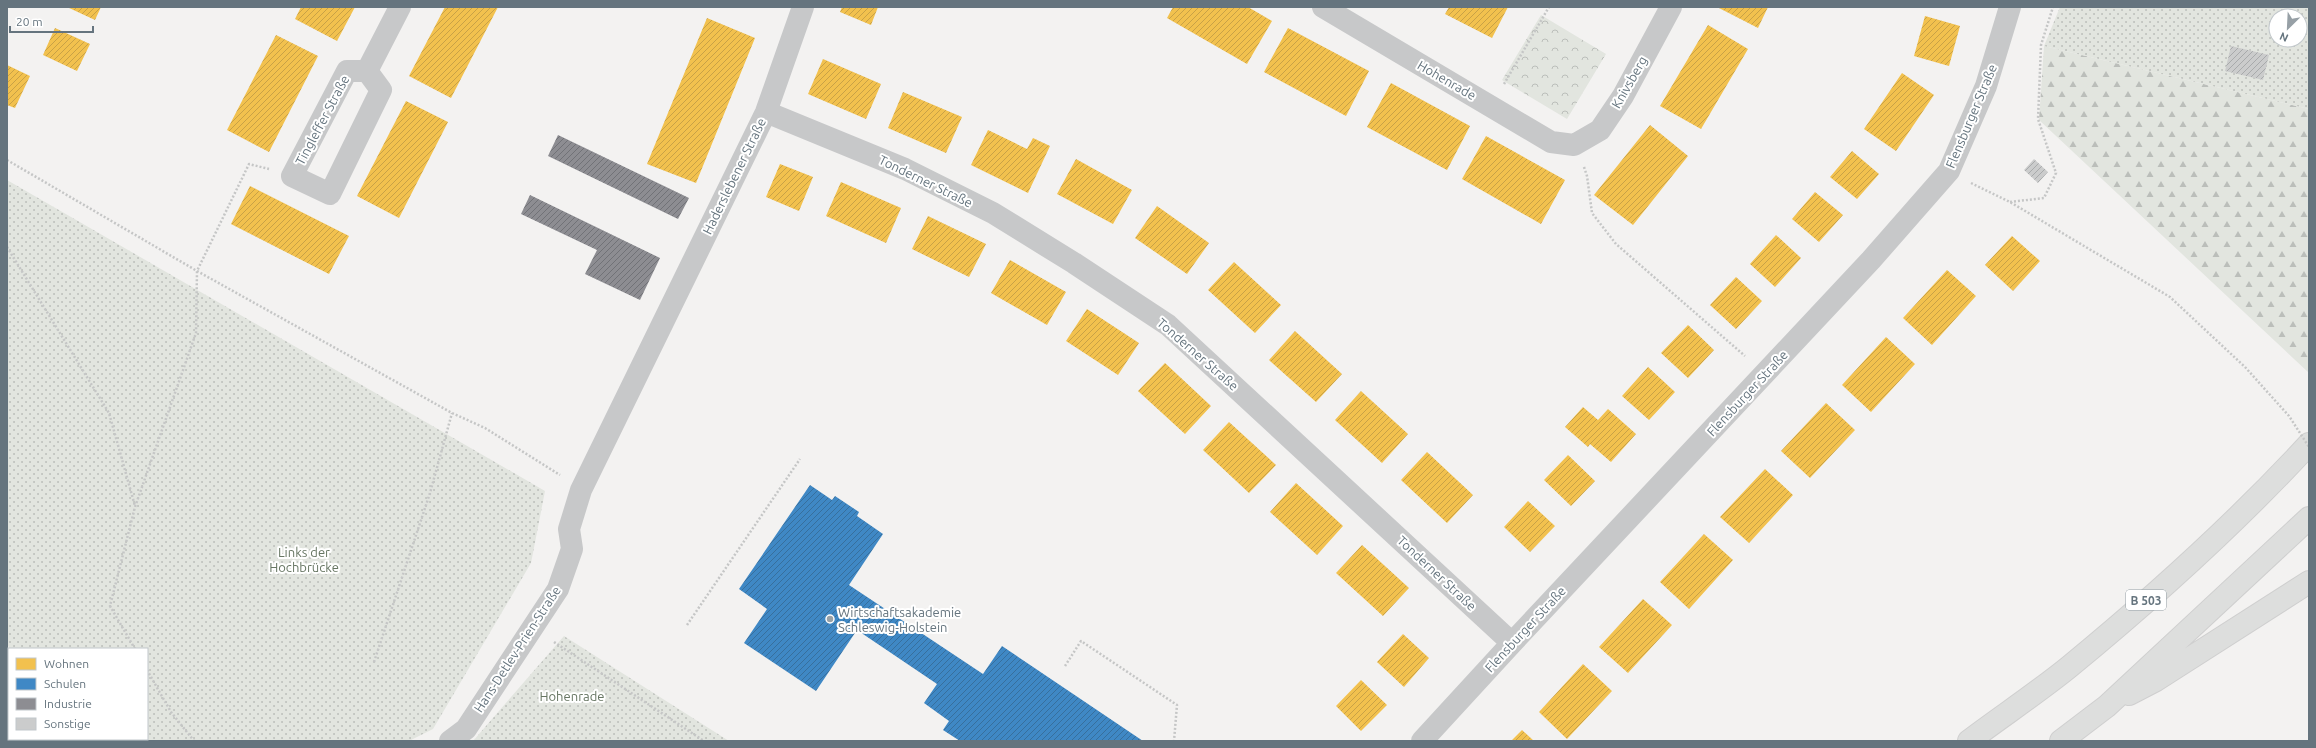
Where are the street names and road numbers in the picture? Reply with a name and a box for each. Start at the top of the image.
street label: Knivsberg [1609,54,1649,110]
street label: Hohenrade [1415,58,1479,102]
street label: Flensburger Straße [1943,62,1999,170]
street label: Tingleffer Straße [292,73,352,167]
street label: Haderslebener Straße [700,116,768,236]
street label: Tonderner Straße [877,152,975,210]
street label: Tonderner Straße [1155,315,1241,393]
street label: Flensburger Straße [1704,347,1790,439]
street label: Tonderner Straße [1395,533,1479,613]
street label: Hans-Detlev-Prien-Straße [471,583,563,715]
street label: Flensburger Straße [1482,583,1568,675]
road number: B 503 [2126,590,2166,610]

